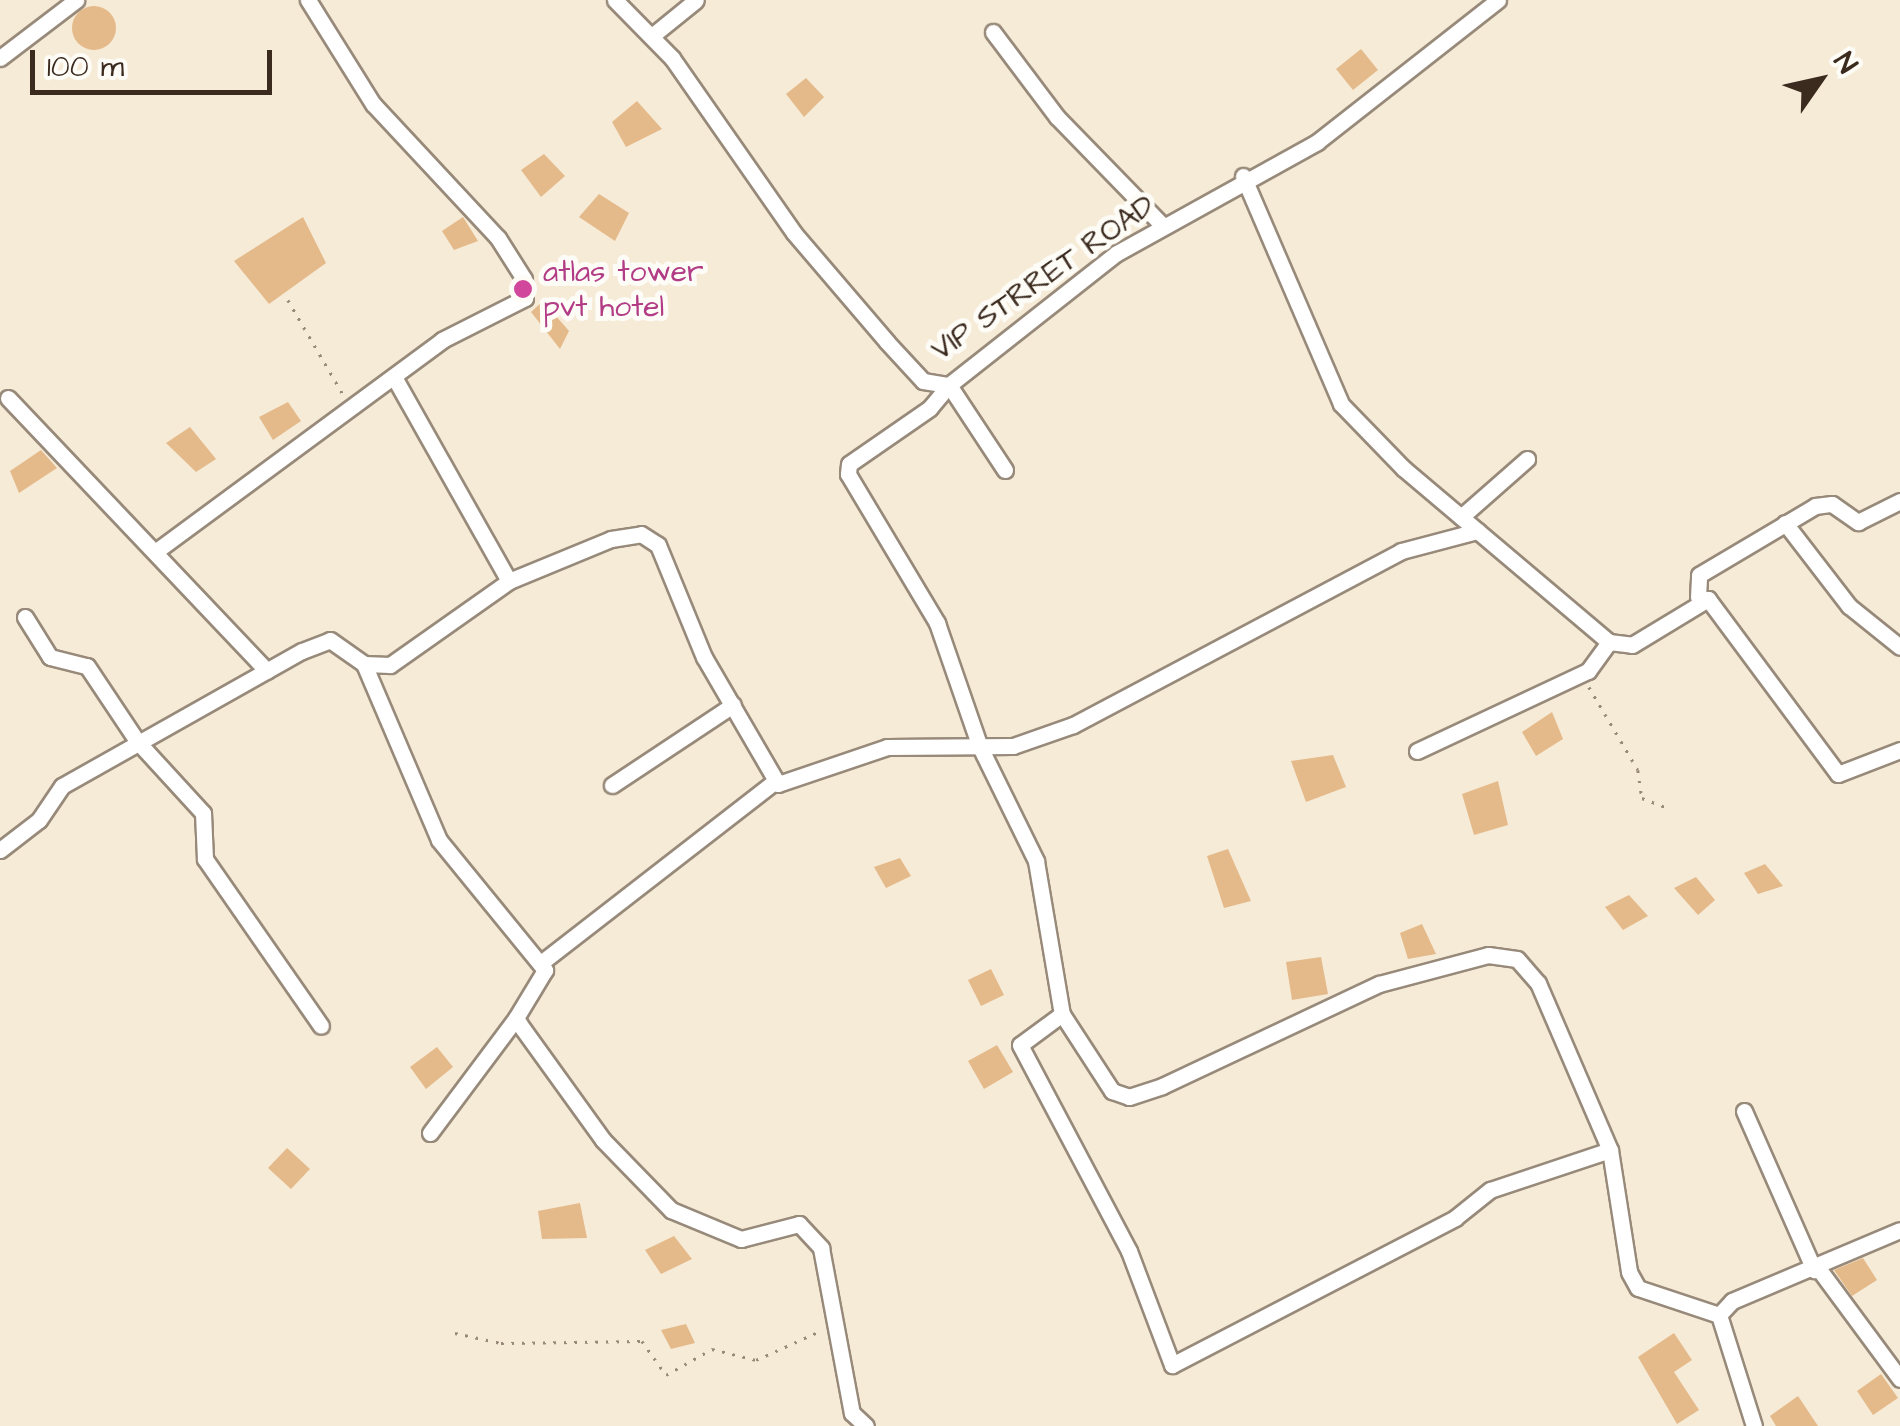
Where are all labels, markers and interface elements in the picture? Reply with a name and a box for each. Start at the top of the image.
scale bar [35,30,278,92]
north arrow [1770,30,1870,130]
text: N [1824,45,1866,81]
text: 100 m [47,46,124,88]
street label: VIP STRRET ROAD [925,188,1161,368]
place label: atlas tower pvt hotel [543,254,703,324]
marker: atlas tower pvt hotel [512,278,534,300]

